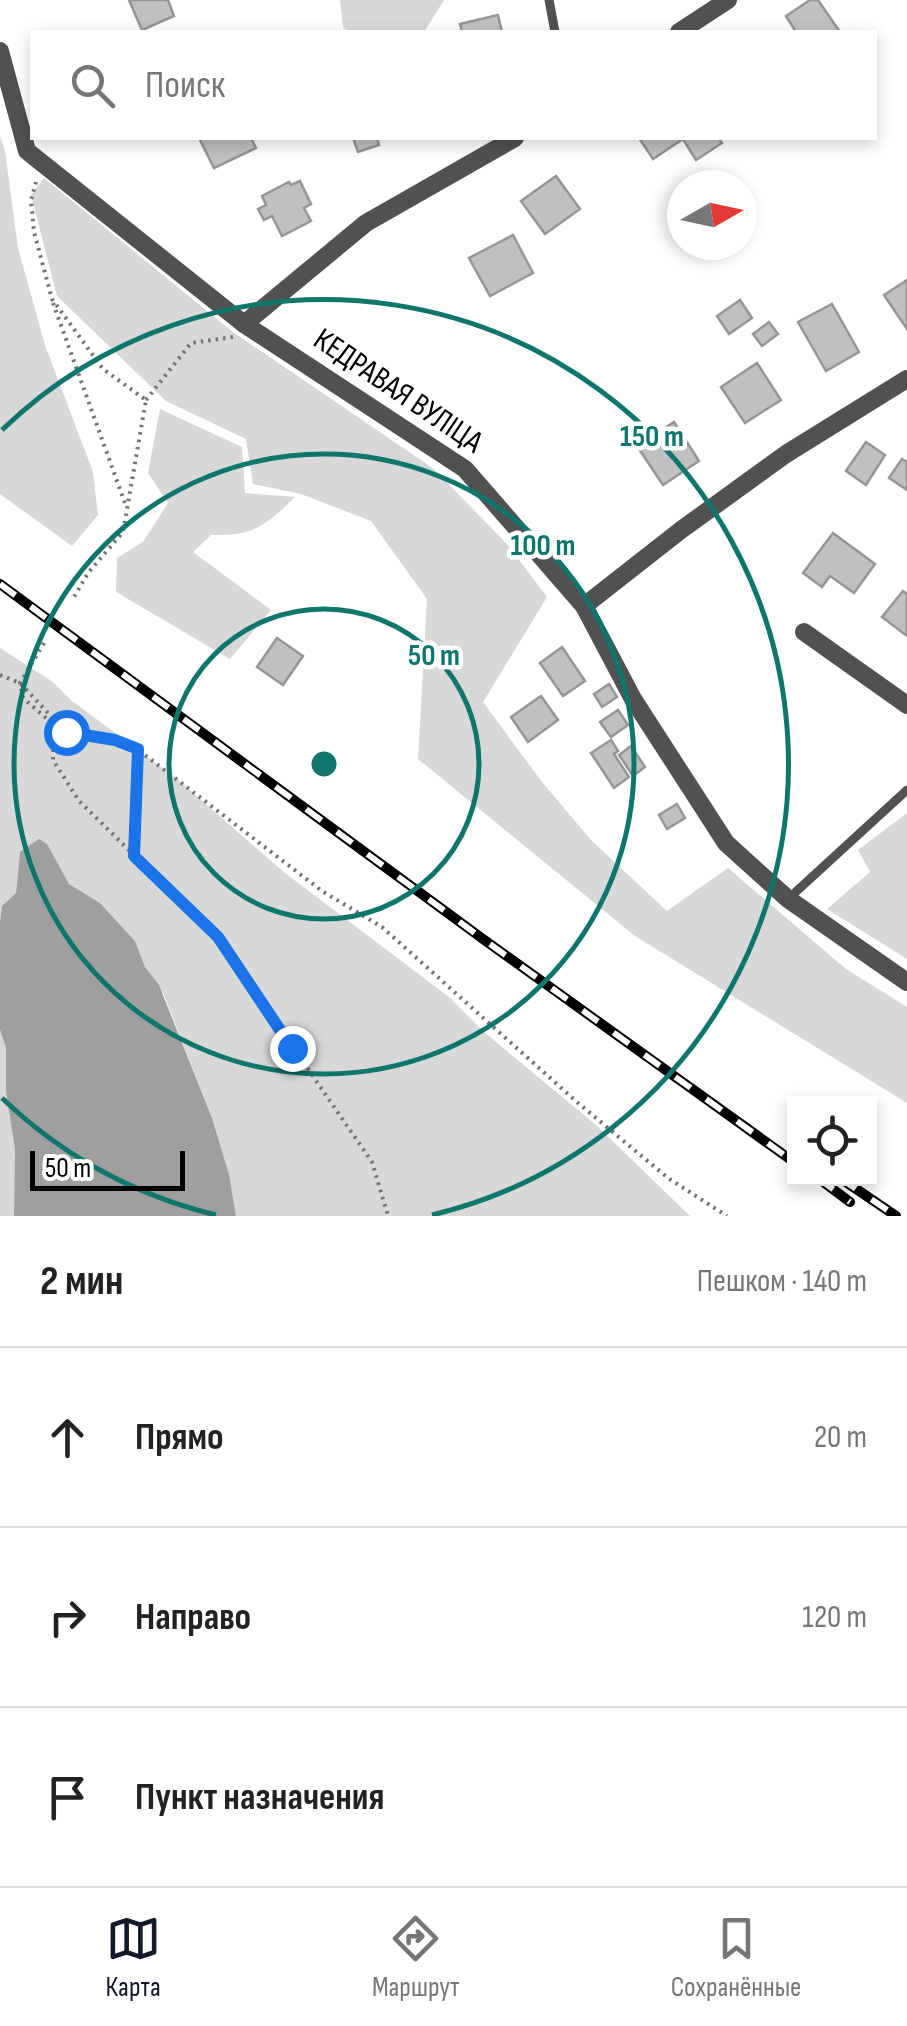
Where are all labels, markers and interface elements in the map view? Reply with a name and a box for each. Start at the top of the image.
search box [30,30,877,140]
icon: search [65,58,120,113]
text: Поиск [145,63,225,108]
north arrow [667,170,757,260]
street label: КЕДРАВАЯ ВУЛІЦА [306,320,490,462]
text: 150 m [620,419,684,455]
text: 100 m [511,528,575,564]
text: 50 m [408,638,460,674]
route start [44,710,90,756]
centre of rings [306,746,342,782]
route end [270,1026,316,1072]
map controls [787,1096,877,1186]
button: locate [787,1096,877,1186]
scale bar [30,1146,185,1190]
text: 50 m [45,1152,91,1185]
text: 2 мин [40,1256,123,1307]
text: Пешком · 140 m [697,1262,867,1301]
icon: ahead [40,1410,95,1465]
text: Прямо [135,1415,224,1460]
text: 20 m [814,1418,867,1457]
icon: right [40,1590,95,1645]
text: Направо [135,1595,251,1640]
text: 120 m [802,1598,867,1637]
icon: arrive [40,1770,95,1825]
text: Пункт назначения [135,1775,384,1820]
tab: Карта [106,1911,161,2004]
tab: Маршрут [372,1911,460,2004]
tab: Сохранённые [671,1911,801,2004]

